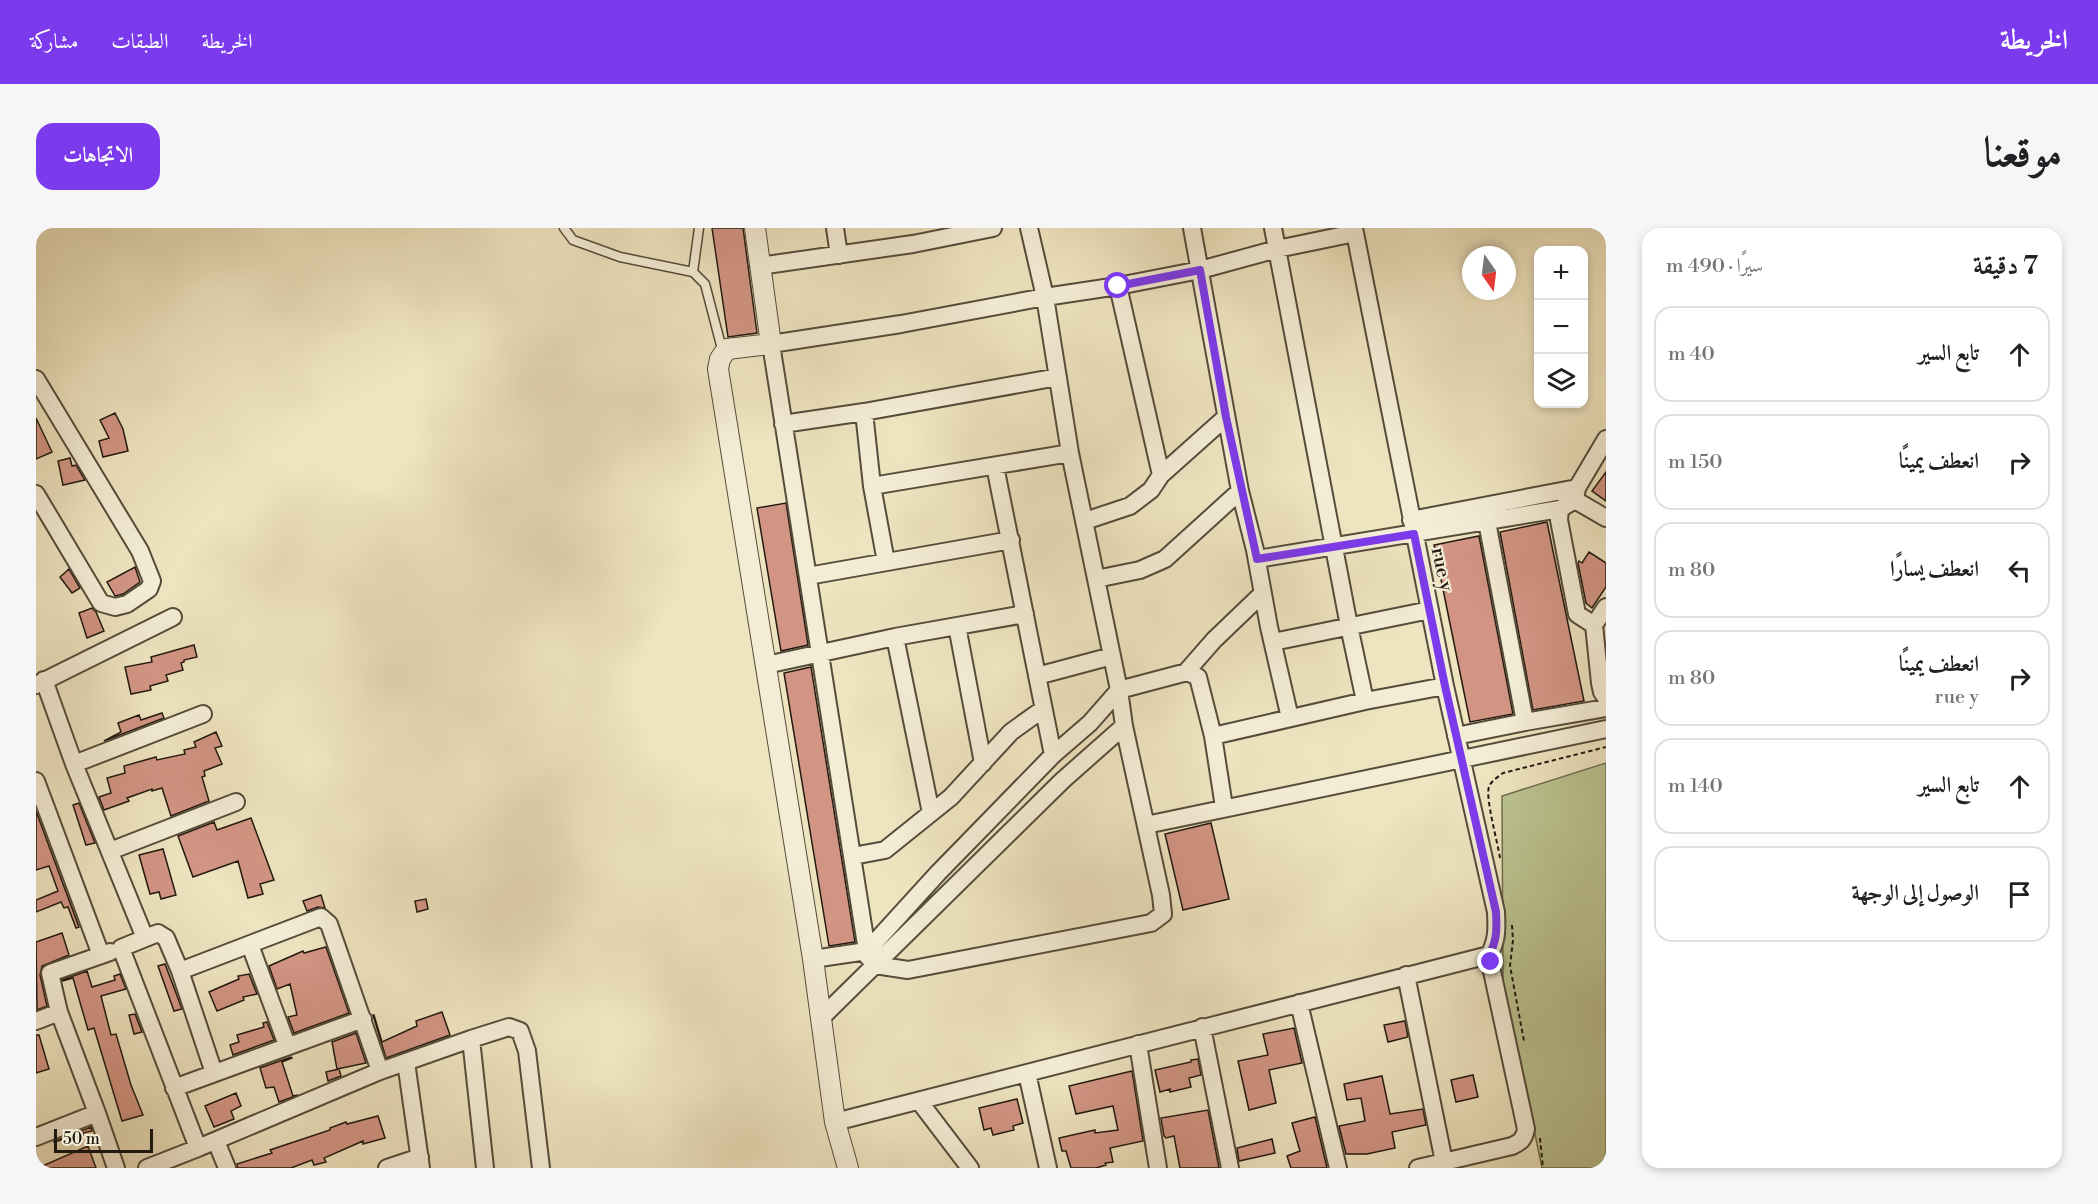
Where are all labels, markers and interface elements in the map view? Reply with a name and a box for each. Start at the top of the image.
text: الخريطة [2000,23,2068,58]
text: مشاركة [30,29,78,55]
text: الطبقات [111,29,168,55]
text: الخريطة [201,29,253,55]
button: الاتجاهات [36,123,160,190]
text: موقعنا [1984,127,2062,180]
north arrow [1462,246,1516,300]
map controls [1534,246,1588,408]
button: + [1534,246,1588,300]
text: 7 دقيقة [1973,250,2038,282]
text: سيرًا · 490 m [1666,254,1763,279]
route start [1104,272,1130,298]
button: − [1534,300,1588,354]
icon: ahead [2003,338,2036,371]
text: تابع السير [1918,340,1979,367]
text: 40 m [1668,342,1715,367]
button: layers [1534,354,1588,408]
icon: right [2003,446,2036,479]
text: انعطف يمينًا [1899,448,1979,475]
text: 150 m [1668,450,1723,475]
street label: rue y [1425,545,1458,594]
icon: left [2003,554,2036,587]
text: انعطف يسارًا [1890,556,1979,583]
text: 80 m [1668,558,1715,583]
text: انعطف يمينًا [1899,651,1979,678]
icon: right [2003,662,2036,695]
text: 80 m [1668,666,1715,691]
text: rue y [1934,685,1979,710]
icon: ahead [2003,770,2036,803]
text: تابع السير [1918,772,1979,799]
text: 140 m [1668,774,1723,799]
icon: arrive [2003,878,2036,911]
text: الوصول إلى الوجهة [1851,880,1979,907]
route end [1477,948,1503,974]
scale bar [54,1126,153,1154]
text: 50 m [63,1129,100,1149]

